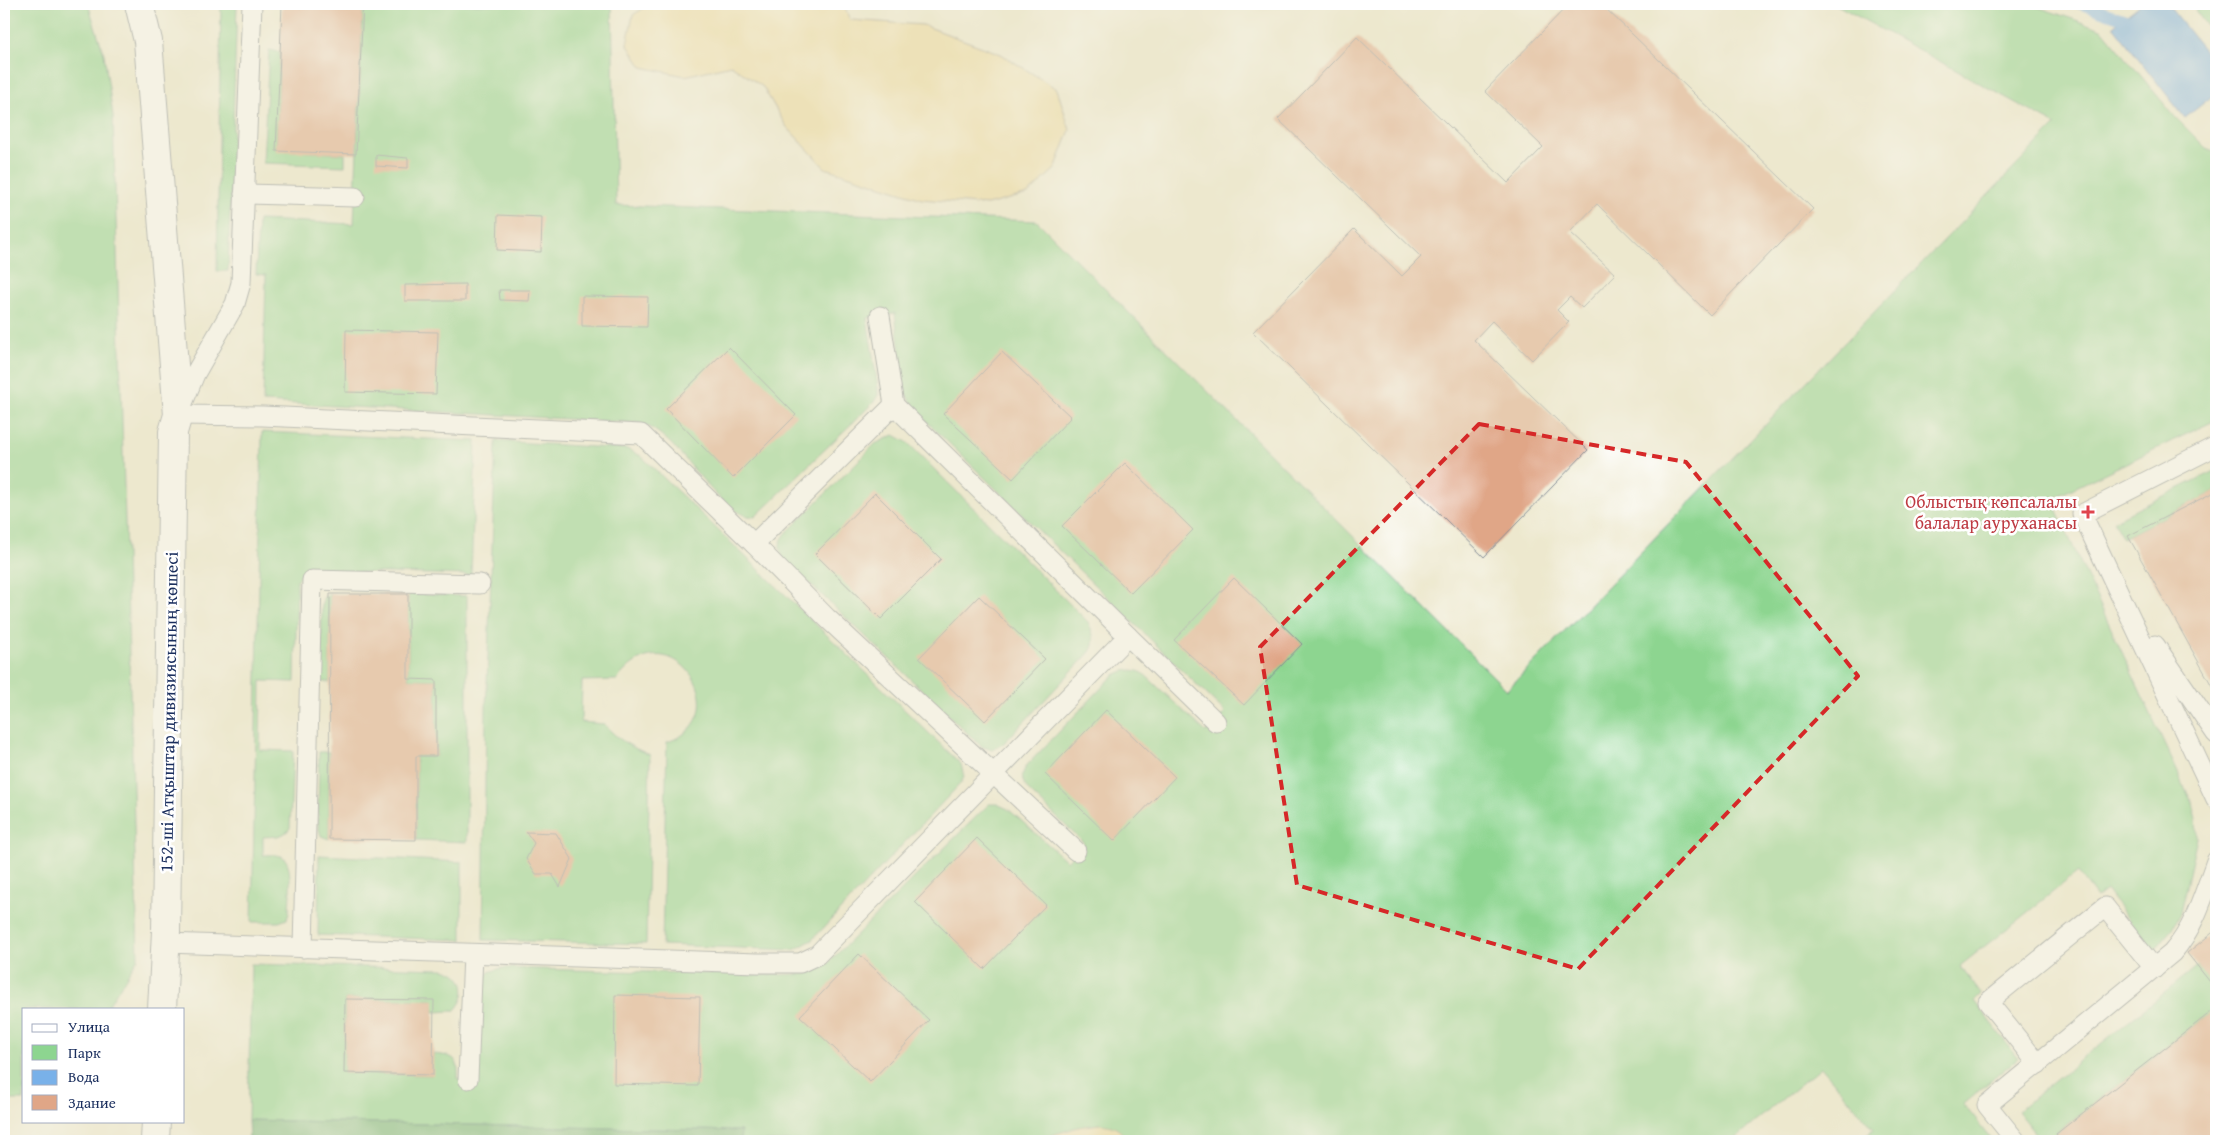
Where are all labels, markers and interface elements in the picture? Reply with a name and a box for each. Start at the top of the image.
place label: Облыстық көпсалалы балалар ауруханасы [1905,488,2077,536]
marker: Облыстық көпсалалы балалар ауруханасы [2081,505,2095,519]
street label: 152-ші Атқыштар дивизиясының көшесі [152,551,185,873]
legend [22,1008,185,1122]
text: Улица [68,1016,111,1037]
text: Парк [68,1042,101,1063]
text: Вода [68,1066,100,1087]
text: Здание [68,1092,116,1113]

